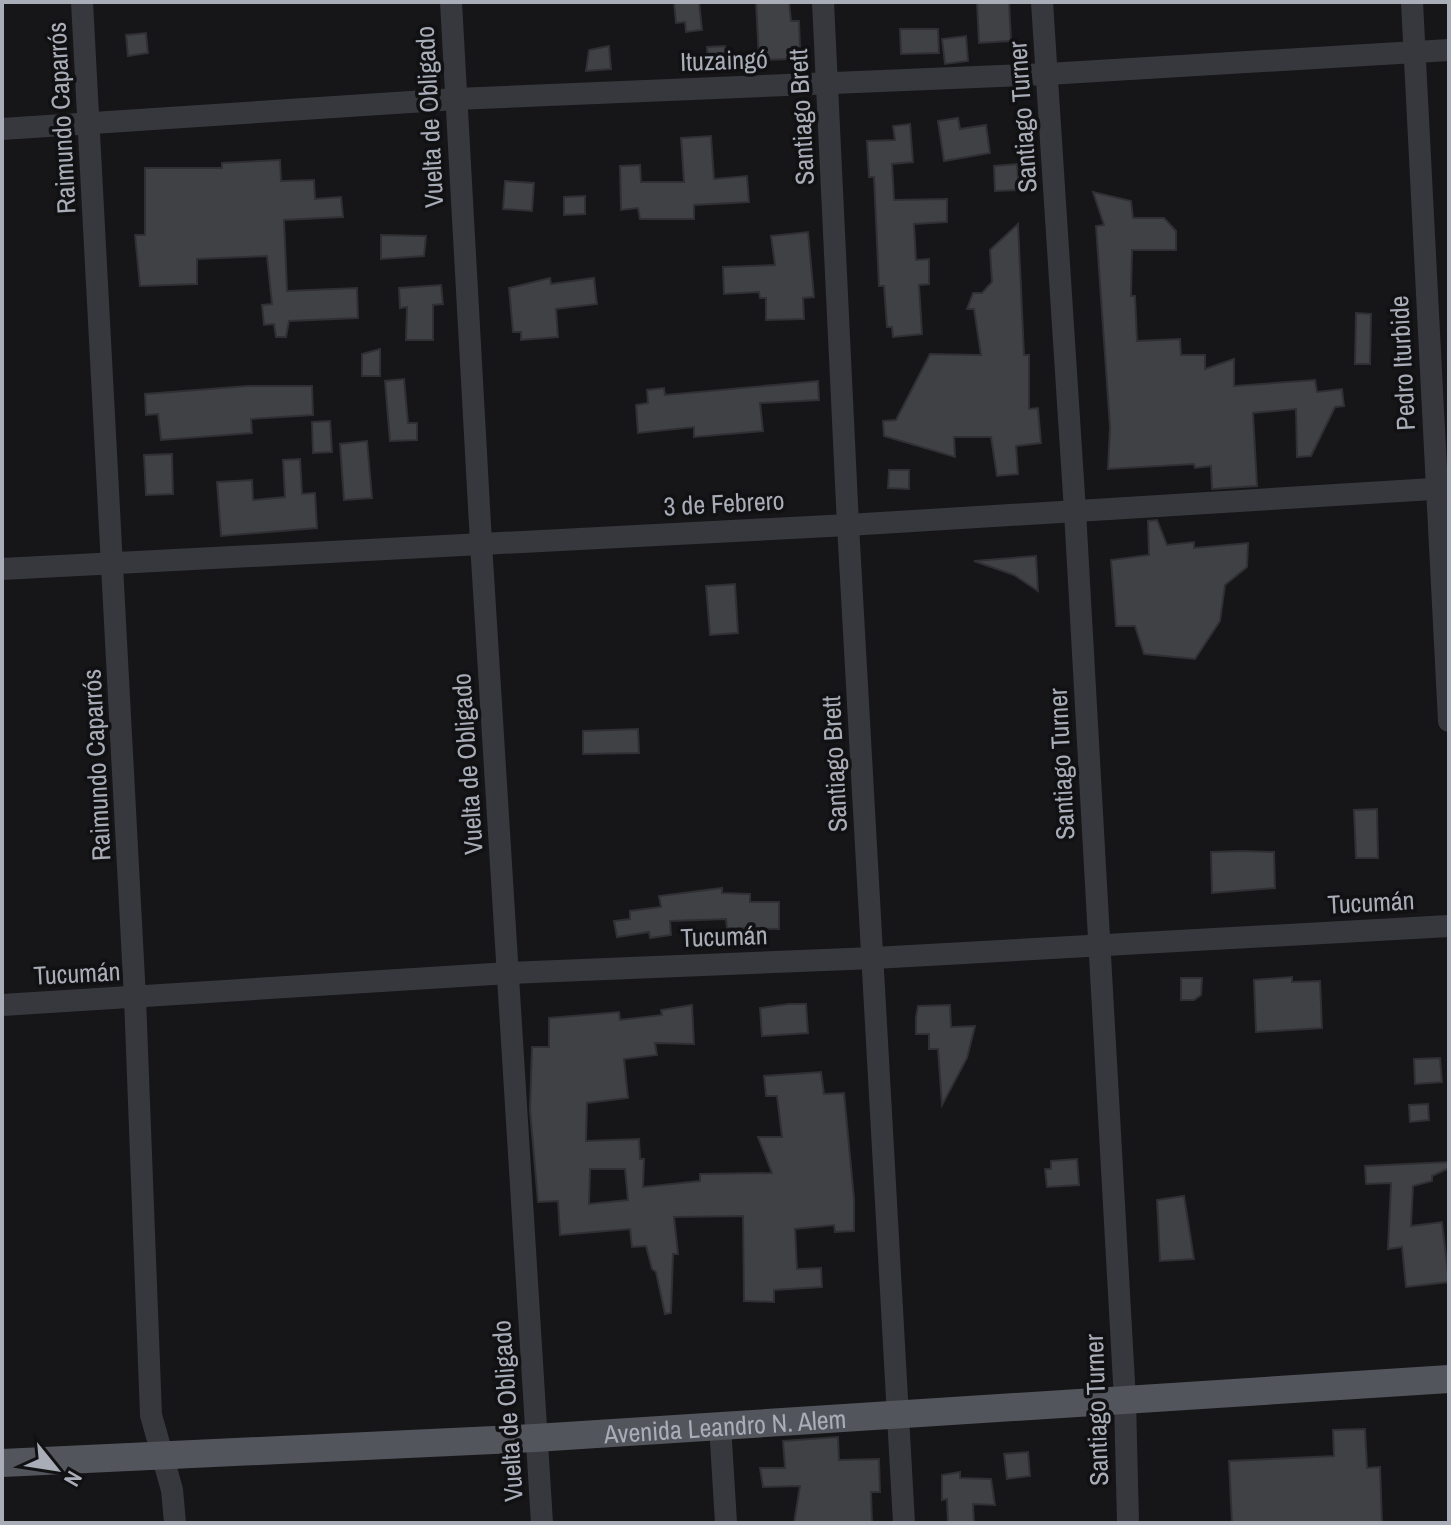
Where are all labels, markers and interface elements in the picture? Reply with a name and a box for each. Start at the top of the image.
street label: Raimundo Caparrós [39,21,83,215]
street label: Vuelta de Obligado [407,25,451,209]
street label: Santiago Turner [999,40,1045,194]
street label: Ituzaingó [680,41,768,79]
street label: Santiago Brett [780,48,822,186]
street label: Pedro Iturbide [1381,295,1423,431]
street label: 3 de Febrero [663,482,785,524]
street label: Raimundo Caparrós [74,668,118,862]
street label: Vuelta de Obligado [443,672,491,856]
street label: Santiago Turner [1040,687,1082,841]
street label: Santiago Brett [813,695,855,833]
street label: Tucumán [1327,882,1415,922]
street label: Tucumán [680,917,768,955]
street label: Tucumán [33,953,121,993]
street label: Vuelta de Obligado [483,1319,531,1503]
street label: Santiago Turner [1076,1333,1116,1487]
street label: Avenida Leandro N. Alem [602,1400,847,1451]
north arrow [16,1429,96,1509]
text: N [57,1466,90,1492]

